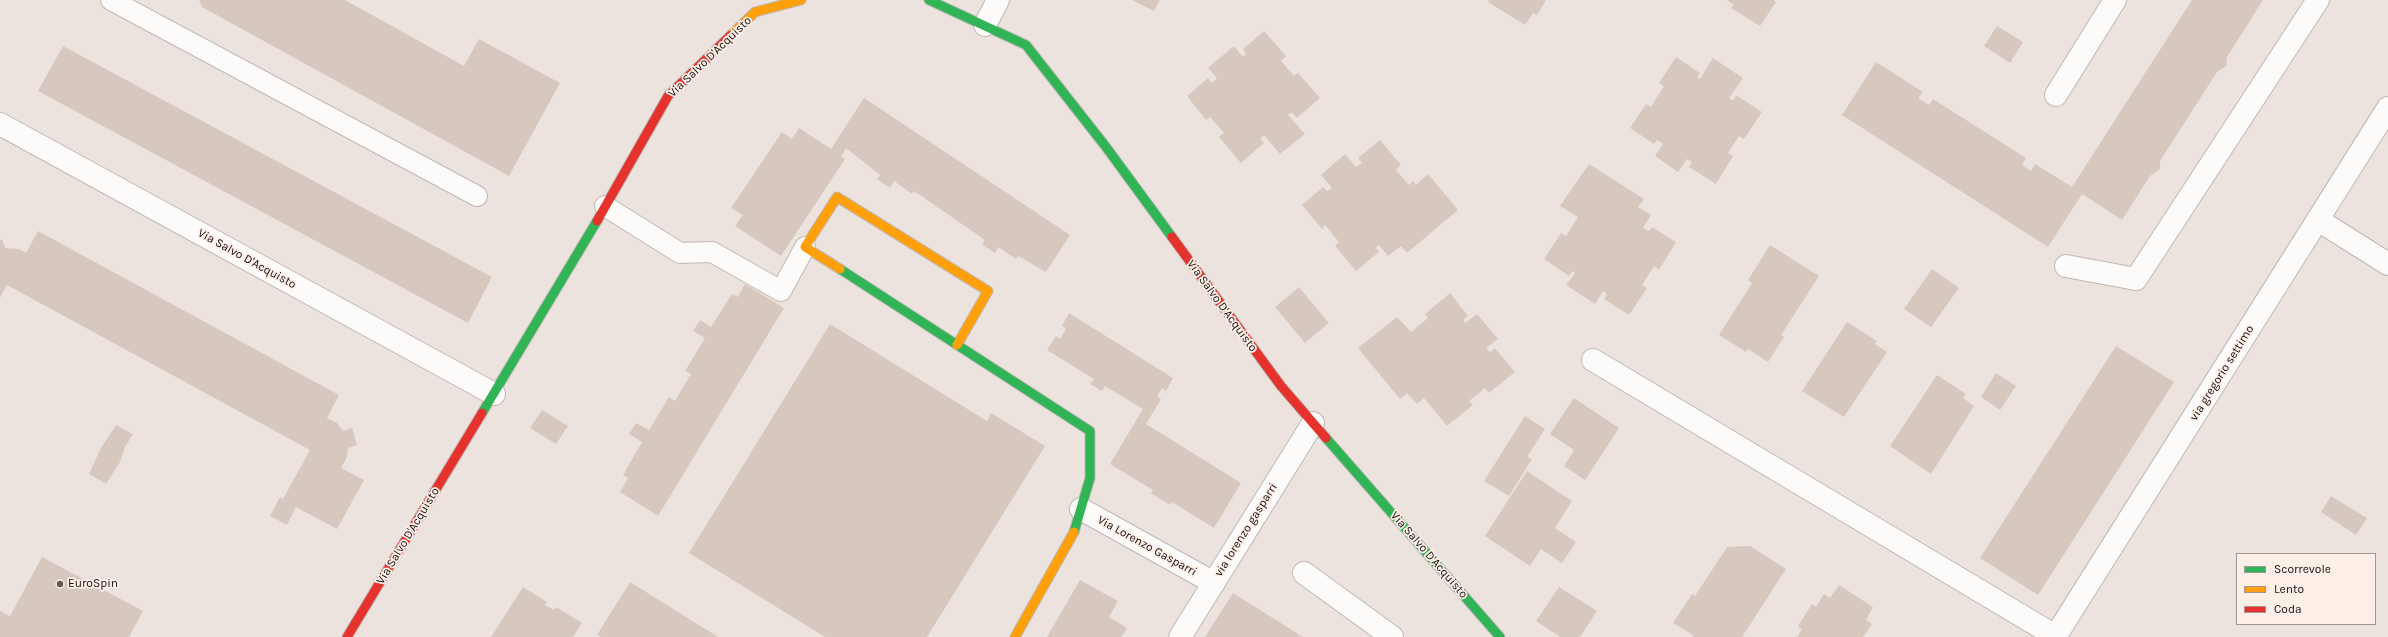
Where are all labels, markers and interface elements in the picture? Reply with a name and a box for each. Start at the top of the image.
street label: Via Salvo D'Acquisto [665,14,755,100]
street label: Via Salvo D'Acquisto [195,226,299,292]
street label: Via Salvo D'Acquisto [1184,257,1260,355]
street label: via gregorio settimo [2187,323,2257,423]
street label: via lorenzo gasparri [1211,481,1281,579]
street label: Via Salvo D'Acquisto [373,485,443,587]
street label: Via Salvo D'Acquisto [1387,509,1471,601]
street label: Via Lorenzo Gasparri [1095,513,1199,579]
legend [2236,553,2376,625]
text: Scorrevole [2274,562,2331,576]
place label: EuroSpin [68,577,118,591]
marker: EuroSpin [55,579,65,589]
text: Lento [2274,582,2304,596]
text: Coda [2274,602,2302,616]

